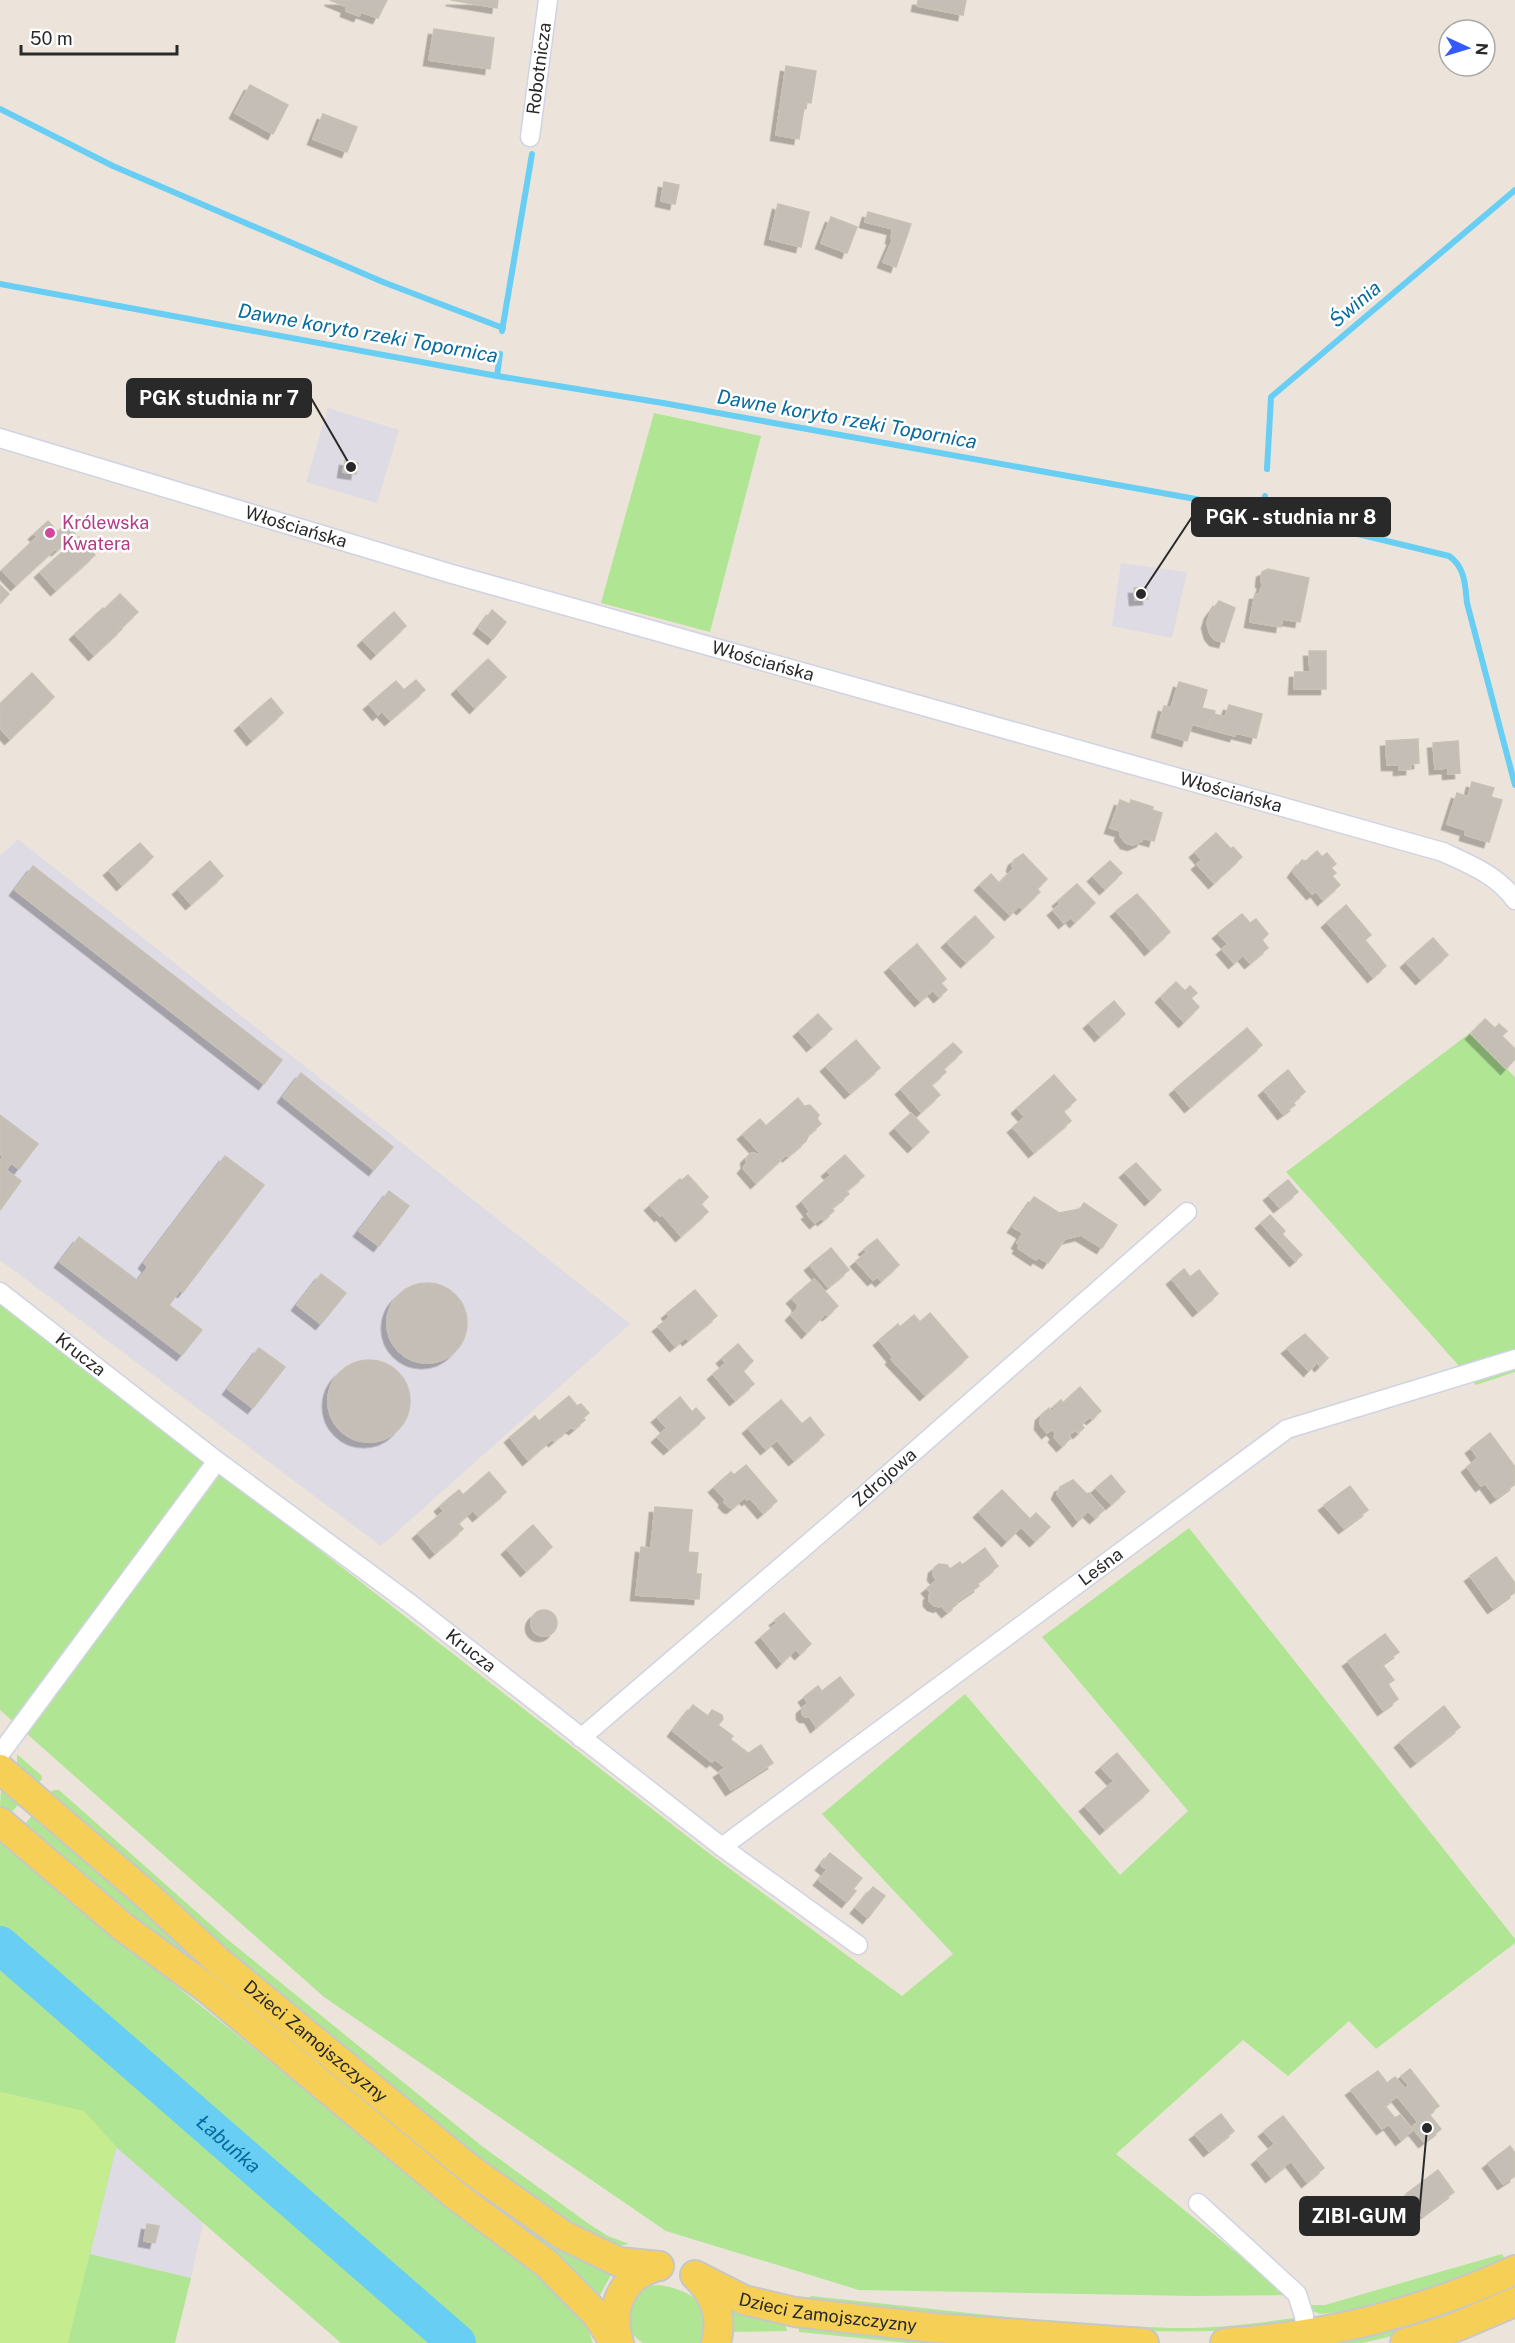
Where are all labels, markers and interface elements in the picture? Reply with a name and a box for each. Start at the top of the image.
scale bar [21,18,177,56]
north arrow [1437,18,1497,78]
street label: Robotnicza [522,21,555,116]
text: 50 m [30,28,73,49]
text: N [1472,42,1491,56]
water label: Świnia [1324,275,1386,332]
water label: Dawne koryto rzeki Topornica [236,298,500,368]
callout: PGK studnia nr 7 [127,379,311,417]
water label: Dawne koryto rzeki Topornica [715,384,979,454]
text: PGK studnia nr 7 [139,386,299,410]
callout: PGK - studnia nr 8 [1192,498,1390,536]
street label: Włościańska [242,501,350,552]
text: PGK - studnia nr 8 [1206,505,1376,529]
place label: Królewska Kwatera [62,512,149,554]
marker: Królewska Kwatera [43,526,57,540]
street label: Włościańska [709,636,817,685]
street label: Włościańska [1177,768,1285,816]
street label: Krucza [51,1328,110,1380]
street label: Zdrojowa [848,1444,920,1511]
street label: Leśna [1074,1543,1127,1590]
street label: Krucza [442,1624,500,1677]
street label: Dzieci Zamojszczyzny [240,1976,392,2107]
water label: Łabuńka [192,2110,265,2178]
callout: ZIBI-GUM [1300,2197,1419,2235]
text: ZIBI-GUM [1311,2204,1407,2228]
street label: Dzieci Zamojszczyzny [737,2288,918,2336]

